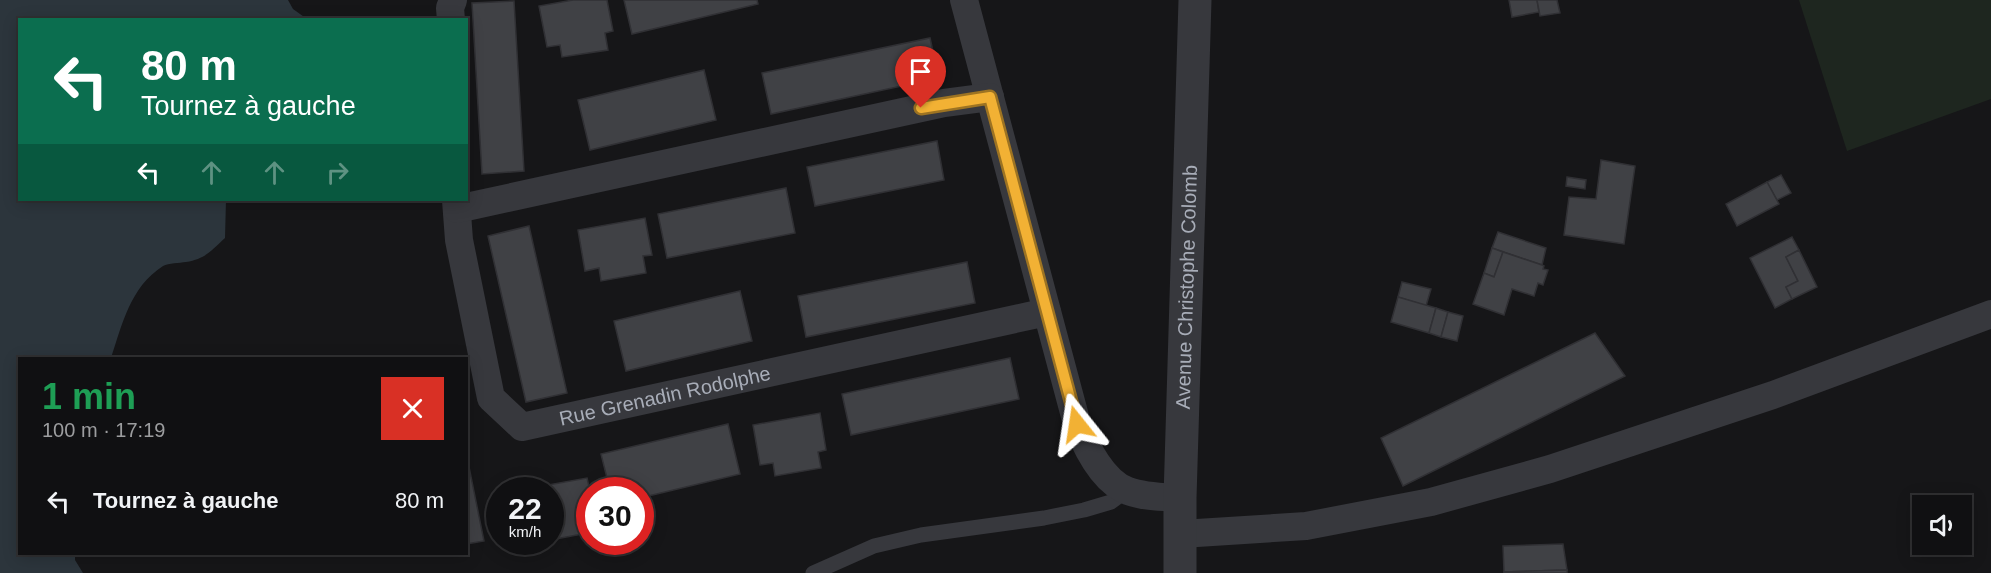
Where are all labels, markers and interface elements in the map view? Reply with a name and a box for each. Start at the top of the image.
icon: left [42,42,120,120]
text: 80 m [141,42,237,89]
pin [895,46,946,108]
icon: arrive [904,55,937,88]
text: Tournez à gauche [141,91,356,121]
icon: left [132,156,165,189]
icon: ahead [195,156,228,189]
icon: ahead [258,156,291,189]
icon: right [321,156,354,189]
street label: Avenue Christophe Colomb [1172,165,1201,410]
street label: Rue Grenadin Rodolphe [557,362,773,430]
text: 1 min [42,376,136,417]
button: close [381,377,444,440]
position arrow [1045,392,1109,456]
text: 100 m · 17:19 [42,419,165,441]
speed limit sign: 30 [576,477,654,555]
icon: left [42,485,75,518]
text: Tournez à gauche [93,488,278,513]
text: 80 m [395,488,444,513]
text: 22 [508,492,542,525]
map controls [1912,495,1972,555]
button: sound [1912,495,1972,555]
text: km/h [509,523,541,540]

